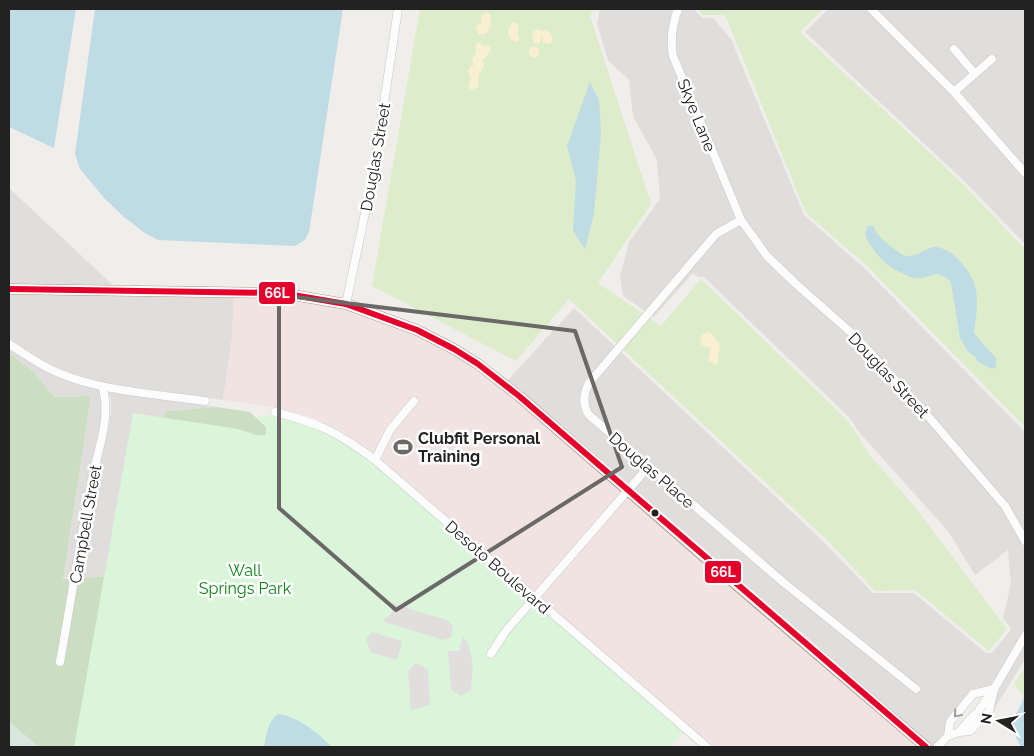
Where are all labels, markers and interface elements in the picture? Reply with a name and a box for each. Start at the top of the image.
street label: Skye Lane [673,76,720,154]
street label: Douglas Street [357,101,394,213]
line badge: 66L [258,281,296,305]
text: 66L [264,285,290,301]
street label: Douglas Street [844,329,933,422]
street label: Douglas Place [605,428,698,512]
place label: Clubfit Personal Training [418,429,541,466]
sports icon: Clubfit Personal Training [392,436,414,458]
street label: Campbell Street [66,463,105,585]
unlabelled marker [650,508,660,518]
street label: Desoto Boulevard [441,517,554,618]
line badge: 66L [704,560,742,584]
park label: Wall Springs Park [199,561,292,598]
text: 66L [710,564,736,580]
north arrow [974,696,1024,746]
one-way arrow [953,708,962,717]
text: N [977,712,995,725]

